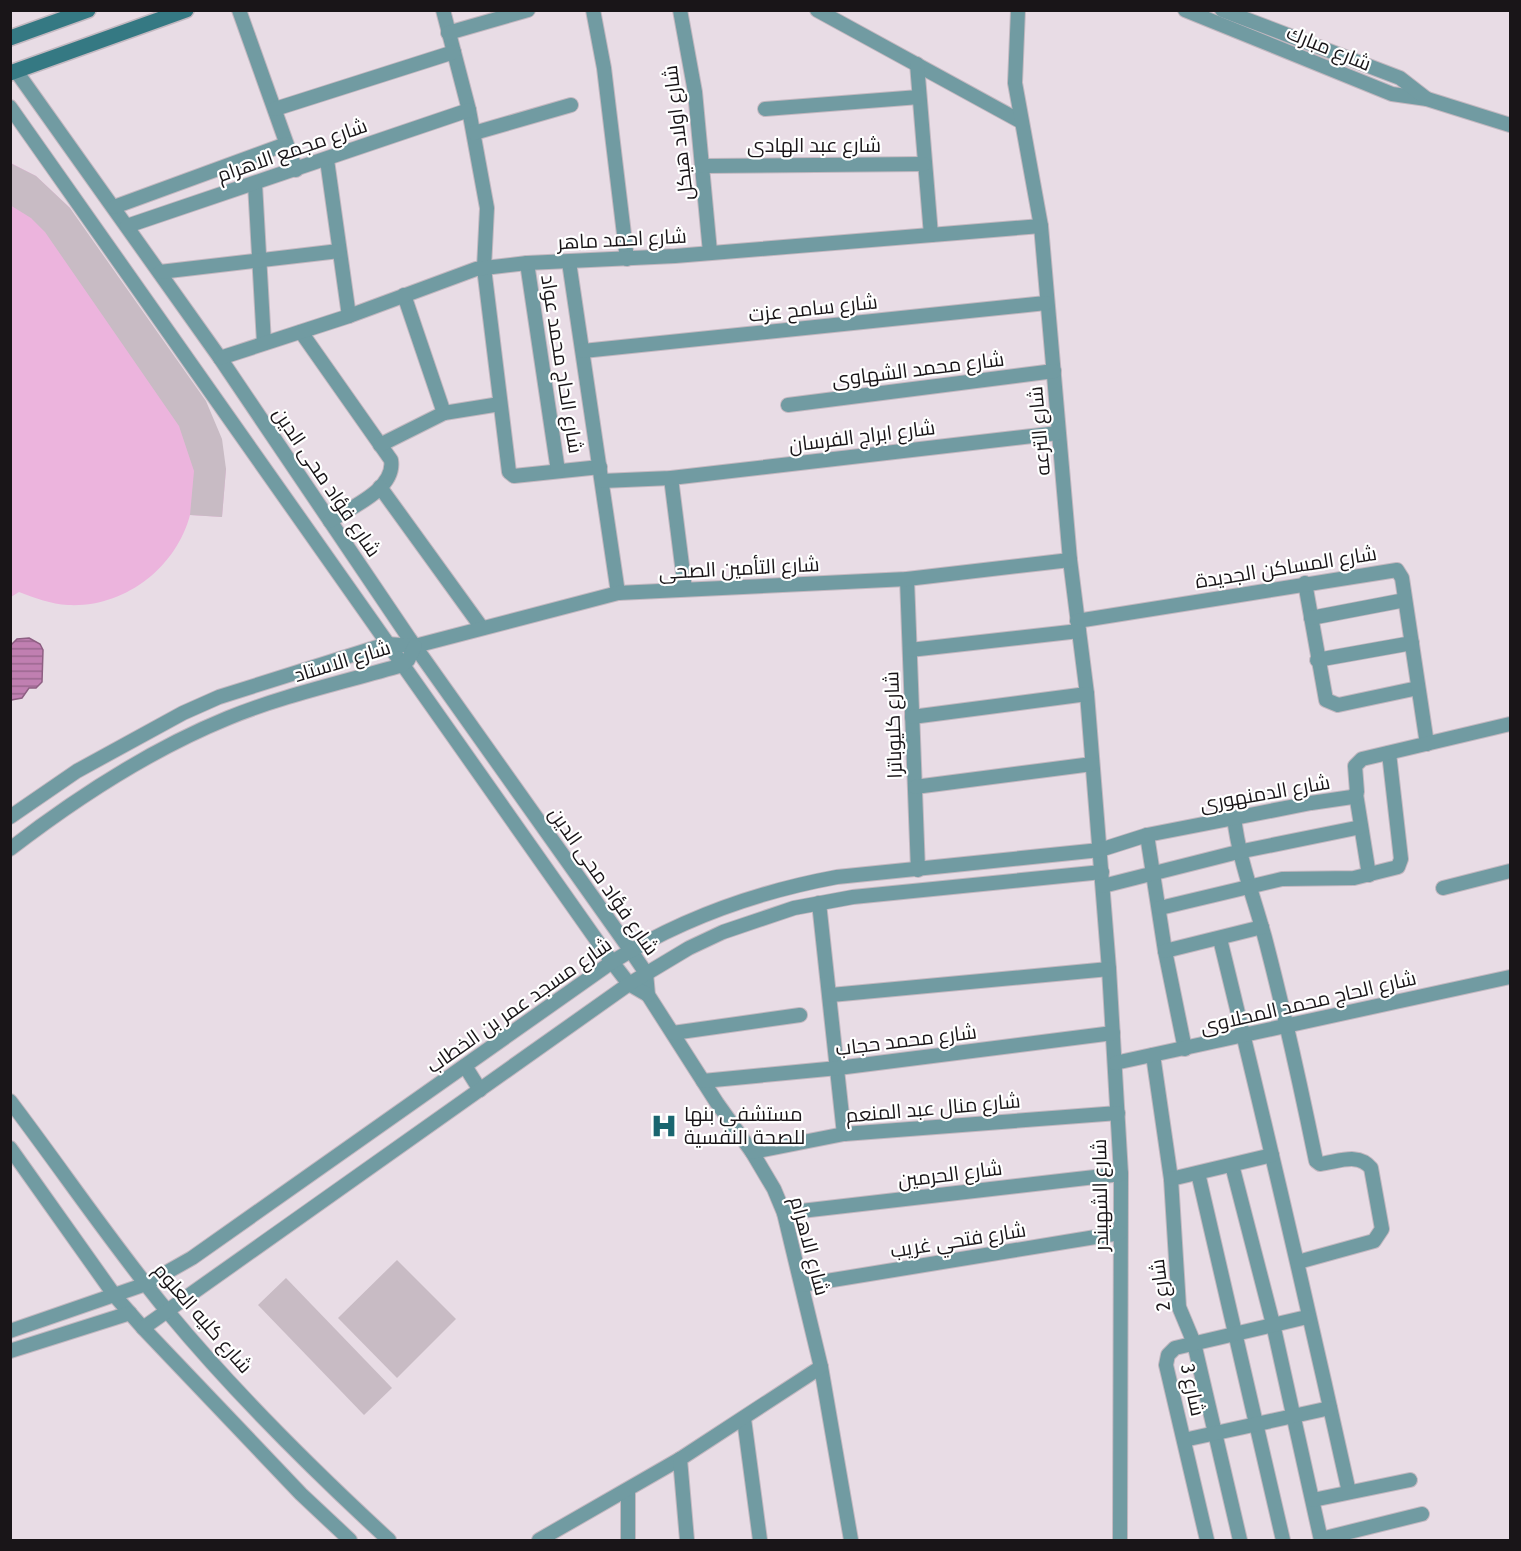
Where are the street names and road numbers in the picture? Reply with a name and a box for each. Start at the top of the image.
street label: شارع مبارك [1282,20,1375,78]
street label: شارع اولاد هيكل [658,64,700,202]
street label: شارع مجمع الاهرام [214,113,371,189]
street label: شارع عبد الهادى [747,133,881,159]
street label: شارع احمد ماهر [556,224,687,256]
street label: شارع الحاج محمد عواد [534,273,588,455]
street label: شارع سامح عزت [747,289,879,329]
street label: شارع محمد الشهاوى [831,347,1006,393]
street label: شارع الترعه [1023,385,1057,477]
street label: شارع فؤاد محى الدين [266,403,386,562]
street label: شارع ابراج الفرسان [787,415,937,459]
street label: شارع المساكن الجديدة [1194,541,1379,595]
street label: شارع التأمين الصحى [658,552,820,586]
street label: شارع الاستاد [291,635,394,689]
street label: شارع كليوباترا [879,671,909,779]
street label: شارع الدمنهورى [1198,770,1332,818]
street label: شارع فؤاد محى الدين [542,802,664,961]
street label: شارع مسجد عمر بن الخطاب [422,932,617,1080]
street label: شارع الحاج محمد المحلاوى [1198,965,1419,1041]
street label: شارع محمد حجاب [834,1019,978,1063]
street label: شارع منال عبد المنعم [845,1088,1022,1130]
street label: شارع الشهبندر [1087,1139,1115,1252]
street label: شارع الحرمين [896,1156,1004,1194]
street label: شارع الاهرام [783,1194,835,1299]
street label: شارع فتحي غريب [888,1217,1028,1267]
street label: شارع 2 [1145,1257,1177,1312]
street label: شارع كليه العلوم [147,1258,257,1379]
street label: شارع 3 [1174,1362,1210,1419]

